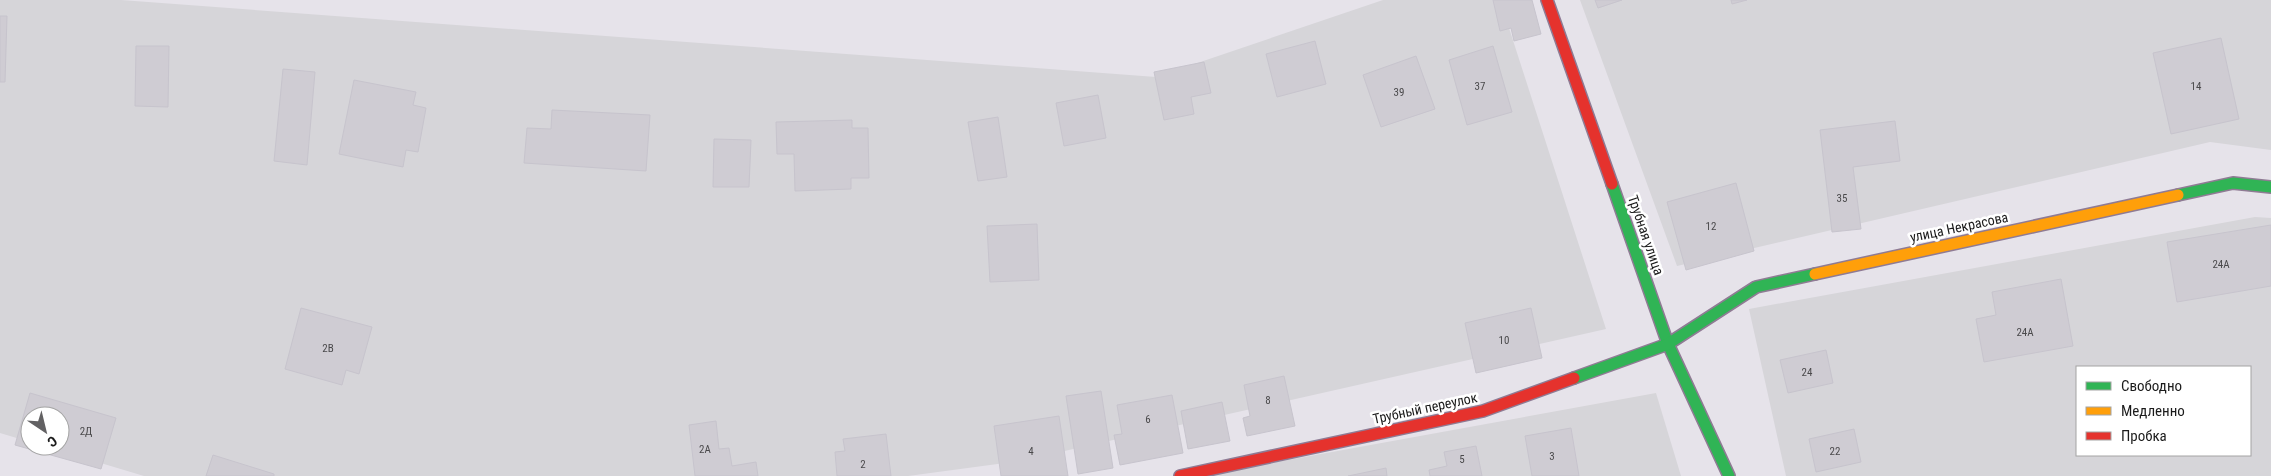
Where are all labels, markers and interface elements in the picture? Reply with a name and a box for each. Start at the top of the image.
house number: 37 [1475,80,1485,93]
house number: 14 [2191,80,2202,93]
house number: 39 [1394,86,1404,99]
house number: 35 [1837,192,1847,205]
street label: Трубная улица [1625,193,1667,277]
street label: улица Некрасова [1908,209,2010,245]
house number: 12 [1706,220,1716,233]
house number: 24А [2212,258,2230,271]
house number: 24А [2016,326,2034,339]
house number: 10 [1499,334,1509,347]
house number: 2В [322,342,334,355]
house number: 24 [1802,366,1813,379]
legend [2076,366,2251,456]
text: Свободно [2121,377,2182,395]
street label: Трубный переулок [1371,389,1479,427]
house number: 8 [1265,394,1271,407]
text: Медленно [2121,402,2185,420]
north arrow [20,406,70,456]
house number: 6 [1145,413,1151,426]
house number: 2Д [80,425,92,438]
text: Пробка [2121,427,2167,445]
text: С [45,433,60,451]
house number: 2А [699,443,712,456]
house number: 4 [1028,445,1034,458]
house number: 22 [1830,445,1840,458]
house number: 3 [1549,450,1555,463]
house number: 5 [1459,453,1465,466]
house number: 2 [860,458,866,471]

